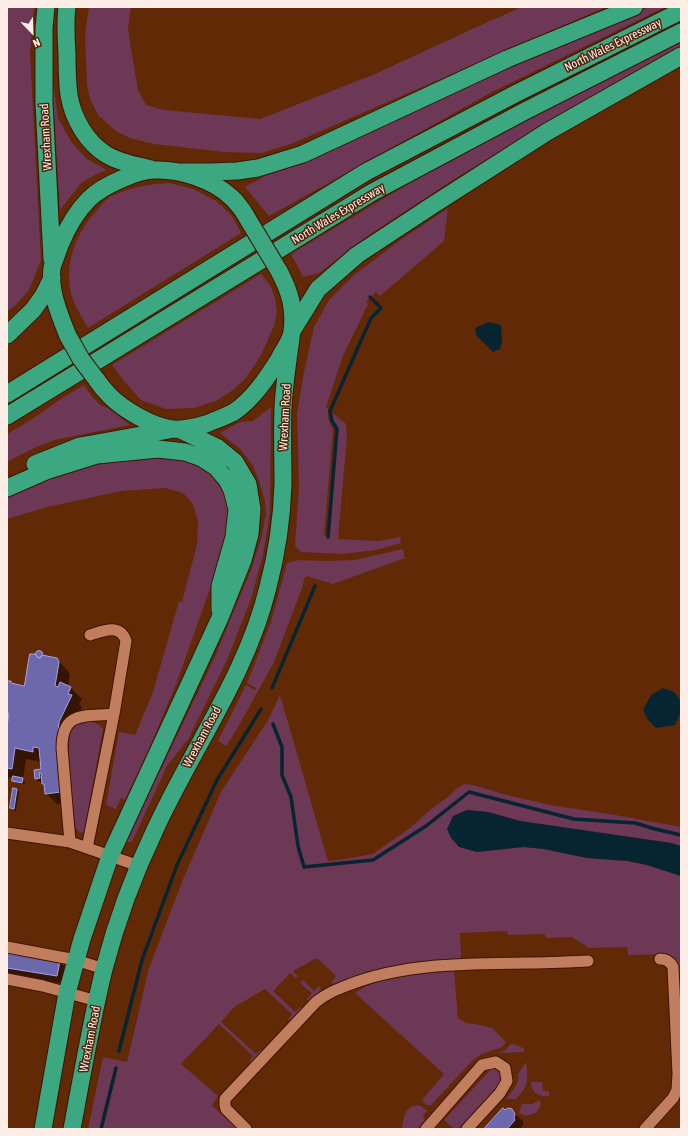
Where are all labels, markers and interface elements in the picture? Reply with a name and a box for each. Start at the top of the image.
north arrow [12,12,52,52]
street label: North Wales Expressway [562,15,664,75]
text: N [31,36,42,50]
street label: Wrexham Road [37,103,55,171]
street label: North Wales Expressway [289,181,387,247]
street label: Wrexham Road [276,383,294,451]
street label: Wrexham Road [180,704,224,770]
street label: Wrexham Road [77,1005,103,1073]

